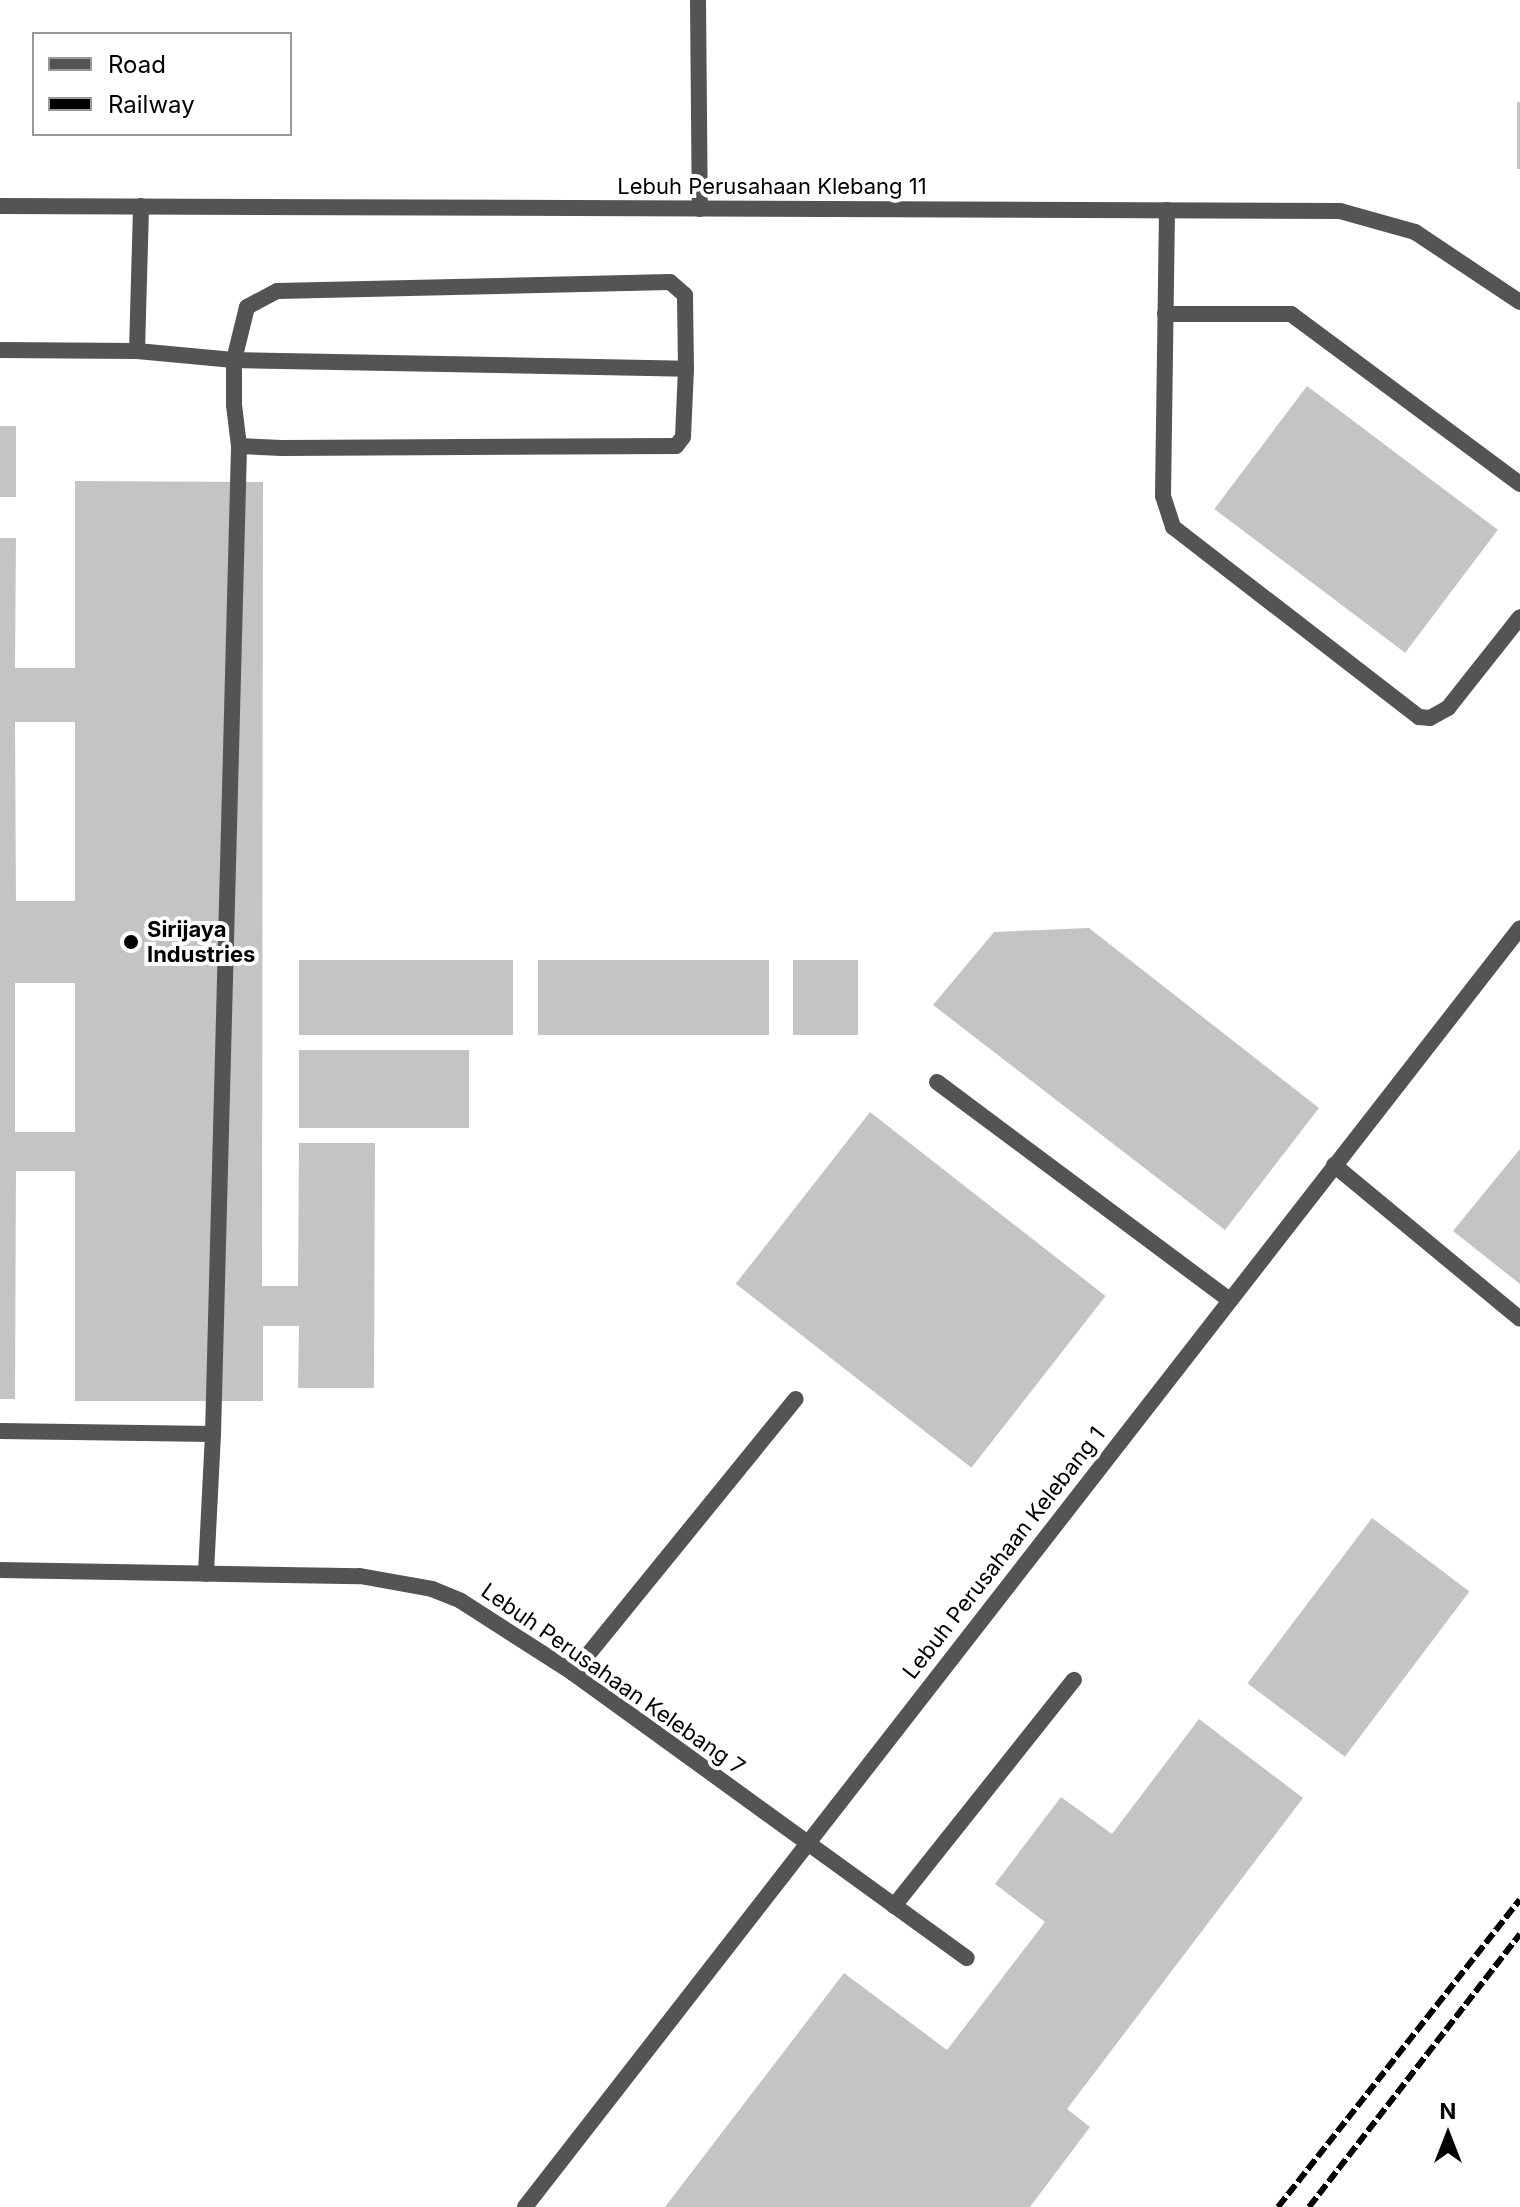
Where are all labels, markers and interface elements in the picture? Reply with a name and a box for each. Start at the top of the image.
legend [32,32,292,136]
text: Road [108,50,166,79]
text: Railway [108,90,195,119]
street label: Lebuh Perusahaan Klebang 11 [617,174,927,200]
place label: Sirijaya Industries [147,916,255,968]
marker: Sirijaya Industries [122,933,140,951]
street label: Lebuh Perusahaan Kelebang 1 [897,1422,1111,1684]
street label: Lebuh Perusahaan Kelebang 7 [476,1578,750,1780]
north arrow [1408,2095,1488,2175]
text: N [1440,2098,1456,2124]

